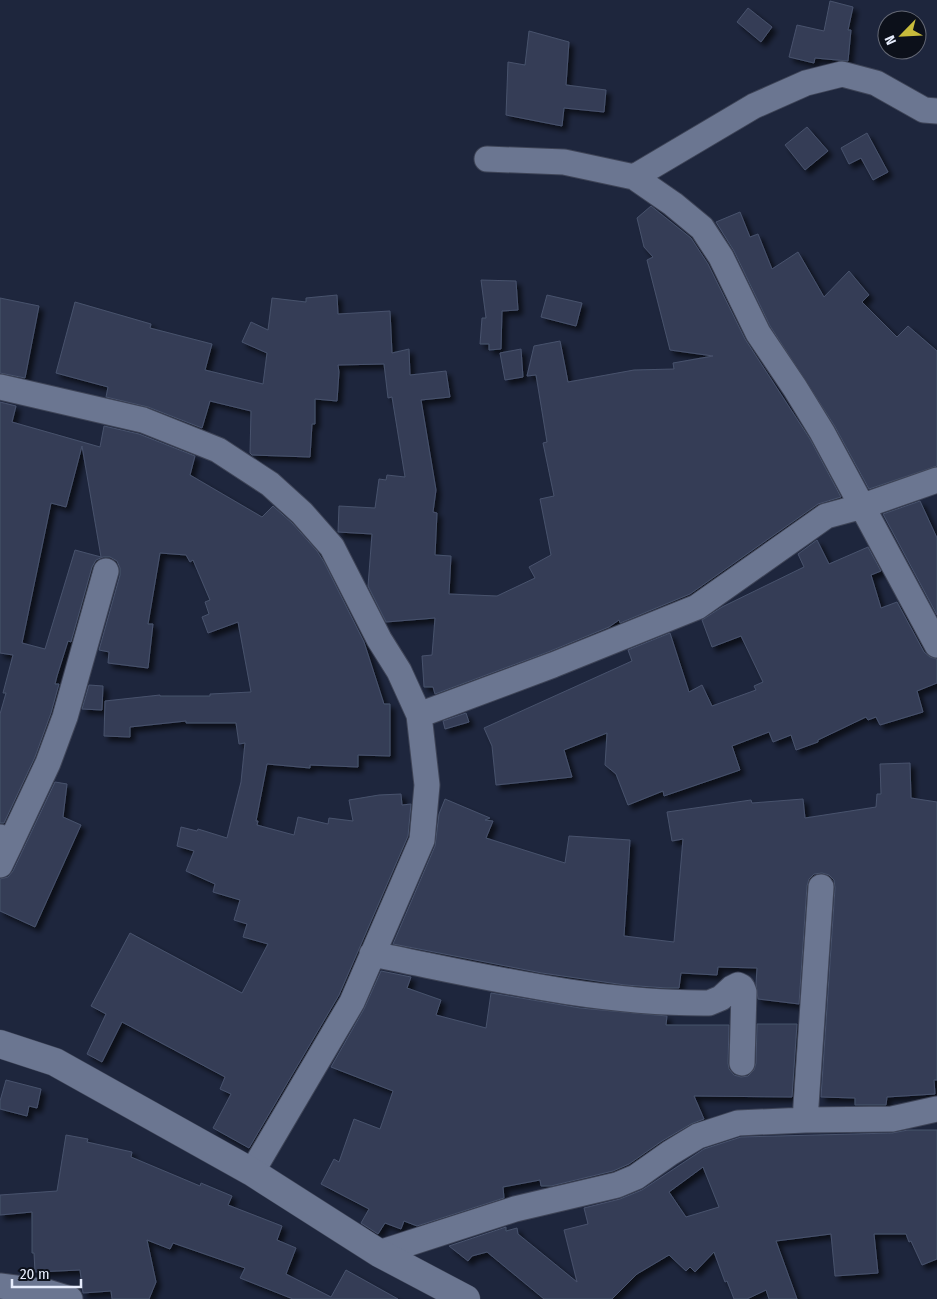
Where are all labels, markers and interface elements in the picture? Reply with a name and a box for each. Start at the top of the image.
north arrow [877,10,927,60]
text: N [881,33,900,47]
scale bar [12,1256,81,1288]
text: 20 m [20,1265,50,1283]

